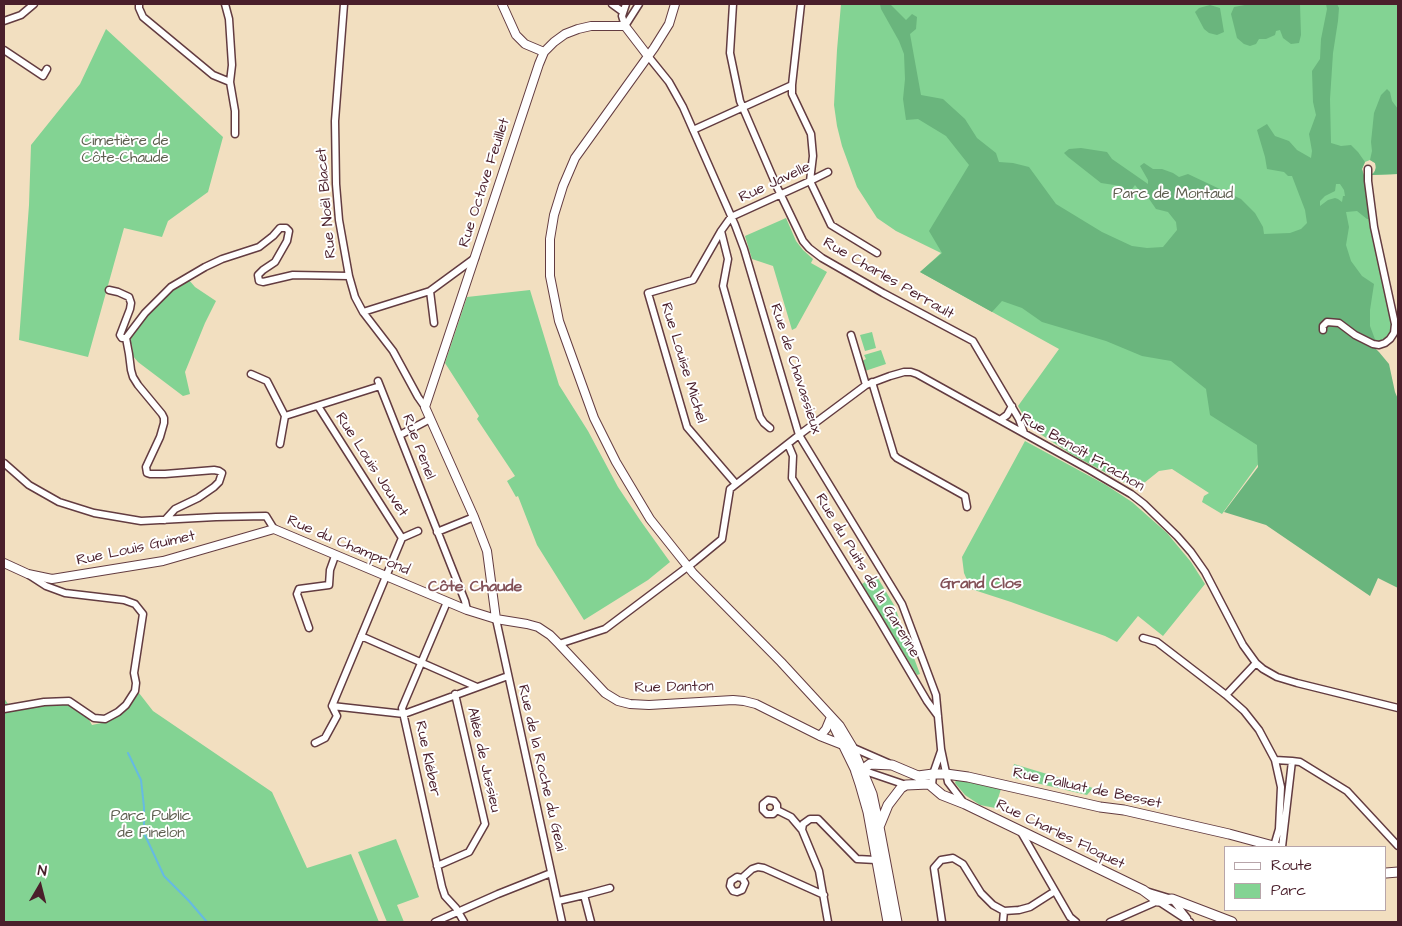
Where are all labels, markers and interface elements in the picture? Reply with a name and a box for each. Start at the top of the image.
street label: Rue Octave Feuillet [456,116,514,250]
park label: Cimetière de Côte-Chaude [81,133,169,168]
street label: Rue Noël Blacet [313,147,341,259]
street label: Rue Javelle [736,159,814,207]
park label: Parc de Montaud [1113,186,1233,204]
street label: Rue Charles Perrault [819,234,957,324]
street label: Rue Louise Michel [656,301,710,425]
street label: Rue de Chavassieux [766,302,824,436]
street label: Rue Louis Jouvet [331,410,411,520]
street label: Rue Benoît Frachon [1017,410,1147,496]
street label: Rue Penel [397,412,439,482]
street label: Rue du Puits de la Garenne [811,491,923,661]
street label: Rue du Champrond [284,512,412,580]
street label: Rue Louis Guimet [75,528,197,570]
district label: Grand Clos [940,575,1022,595]
district label: Côte Chaude [428,578,522,598]
street label: Rue Danton [634,678,714,698]
street label: Rue de la Roche du Geai [513,683,569,853]
street label: Allée de Jussieu [462,706,504,814]
street label: Rue Kléber [410,720,444,798]
street label: Rue Palluat de Besset [1011,764,1163,814]
street label: Rue Charles Floquet [993,796,1127,874]
park label: Parc Public de Pinelon [111,808,191,843]
legend [1224,846,1387,911]
text: Route [1271,855,1312,876]
north arrow [15,861,65,911]
text: N [36,861,48,882]
text: Parc [1271,880,1306,901]

